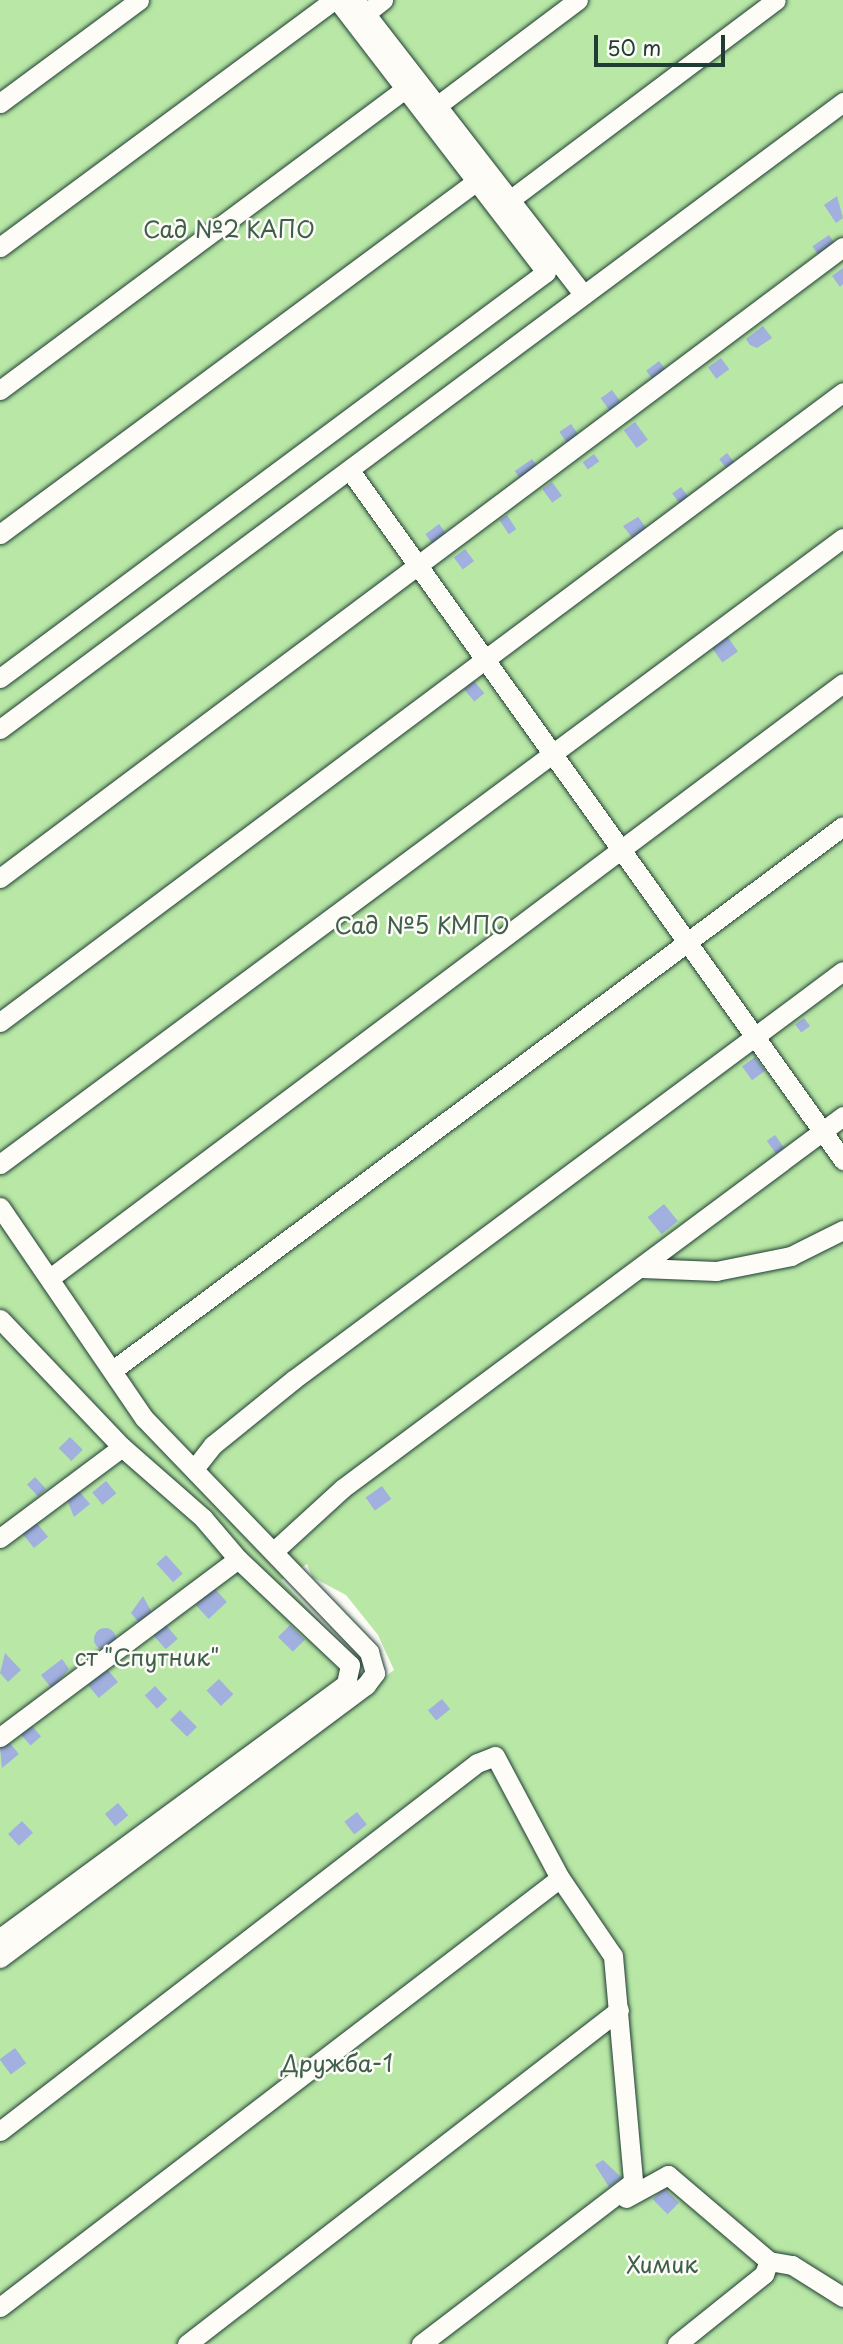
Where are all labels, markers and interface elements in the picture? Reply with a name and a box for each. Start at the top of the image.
scale bar [598,21,729,65]
text: 50 m [607,31,661,63]
park label: Сад №2 КАПО [143,215,315,243]
park label: Сад №5 КМПО [334,911,510,939]
park label: ст "Спутник" [74,1643,220,1671]
park label: Дружба-1 [281,2049,393,2077]
park label: Химик [626,2250,698,2278]

